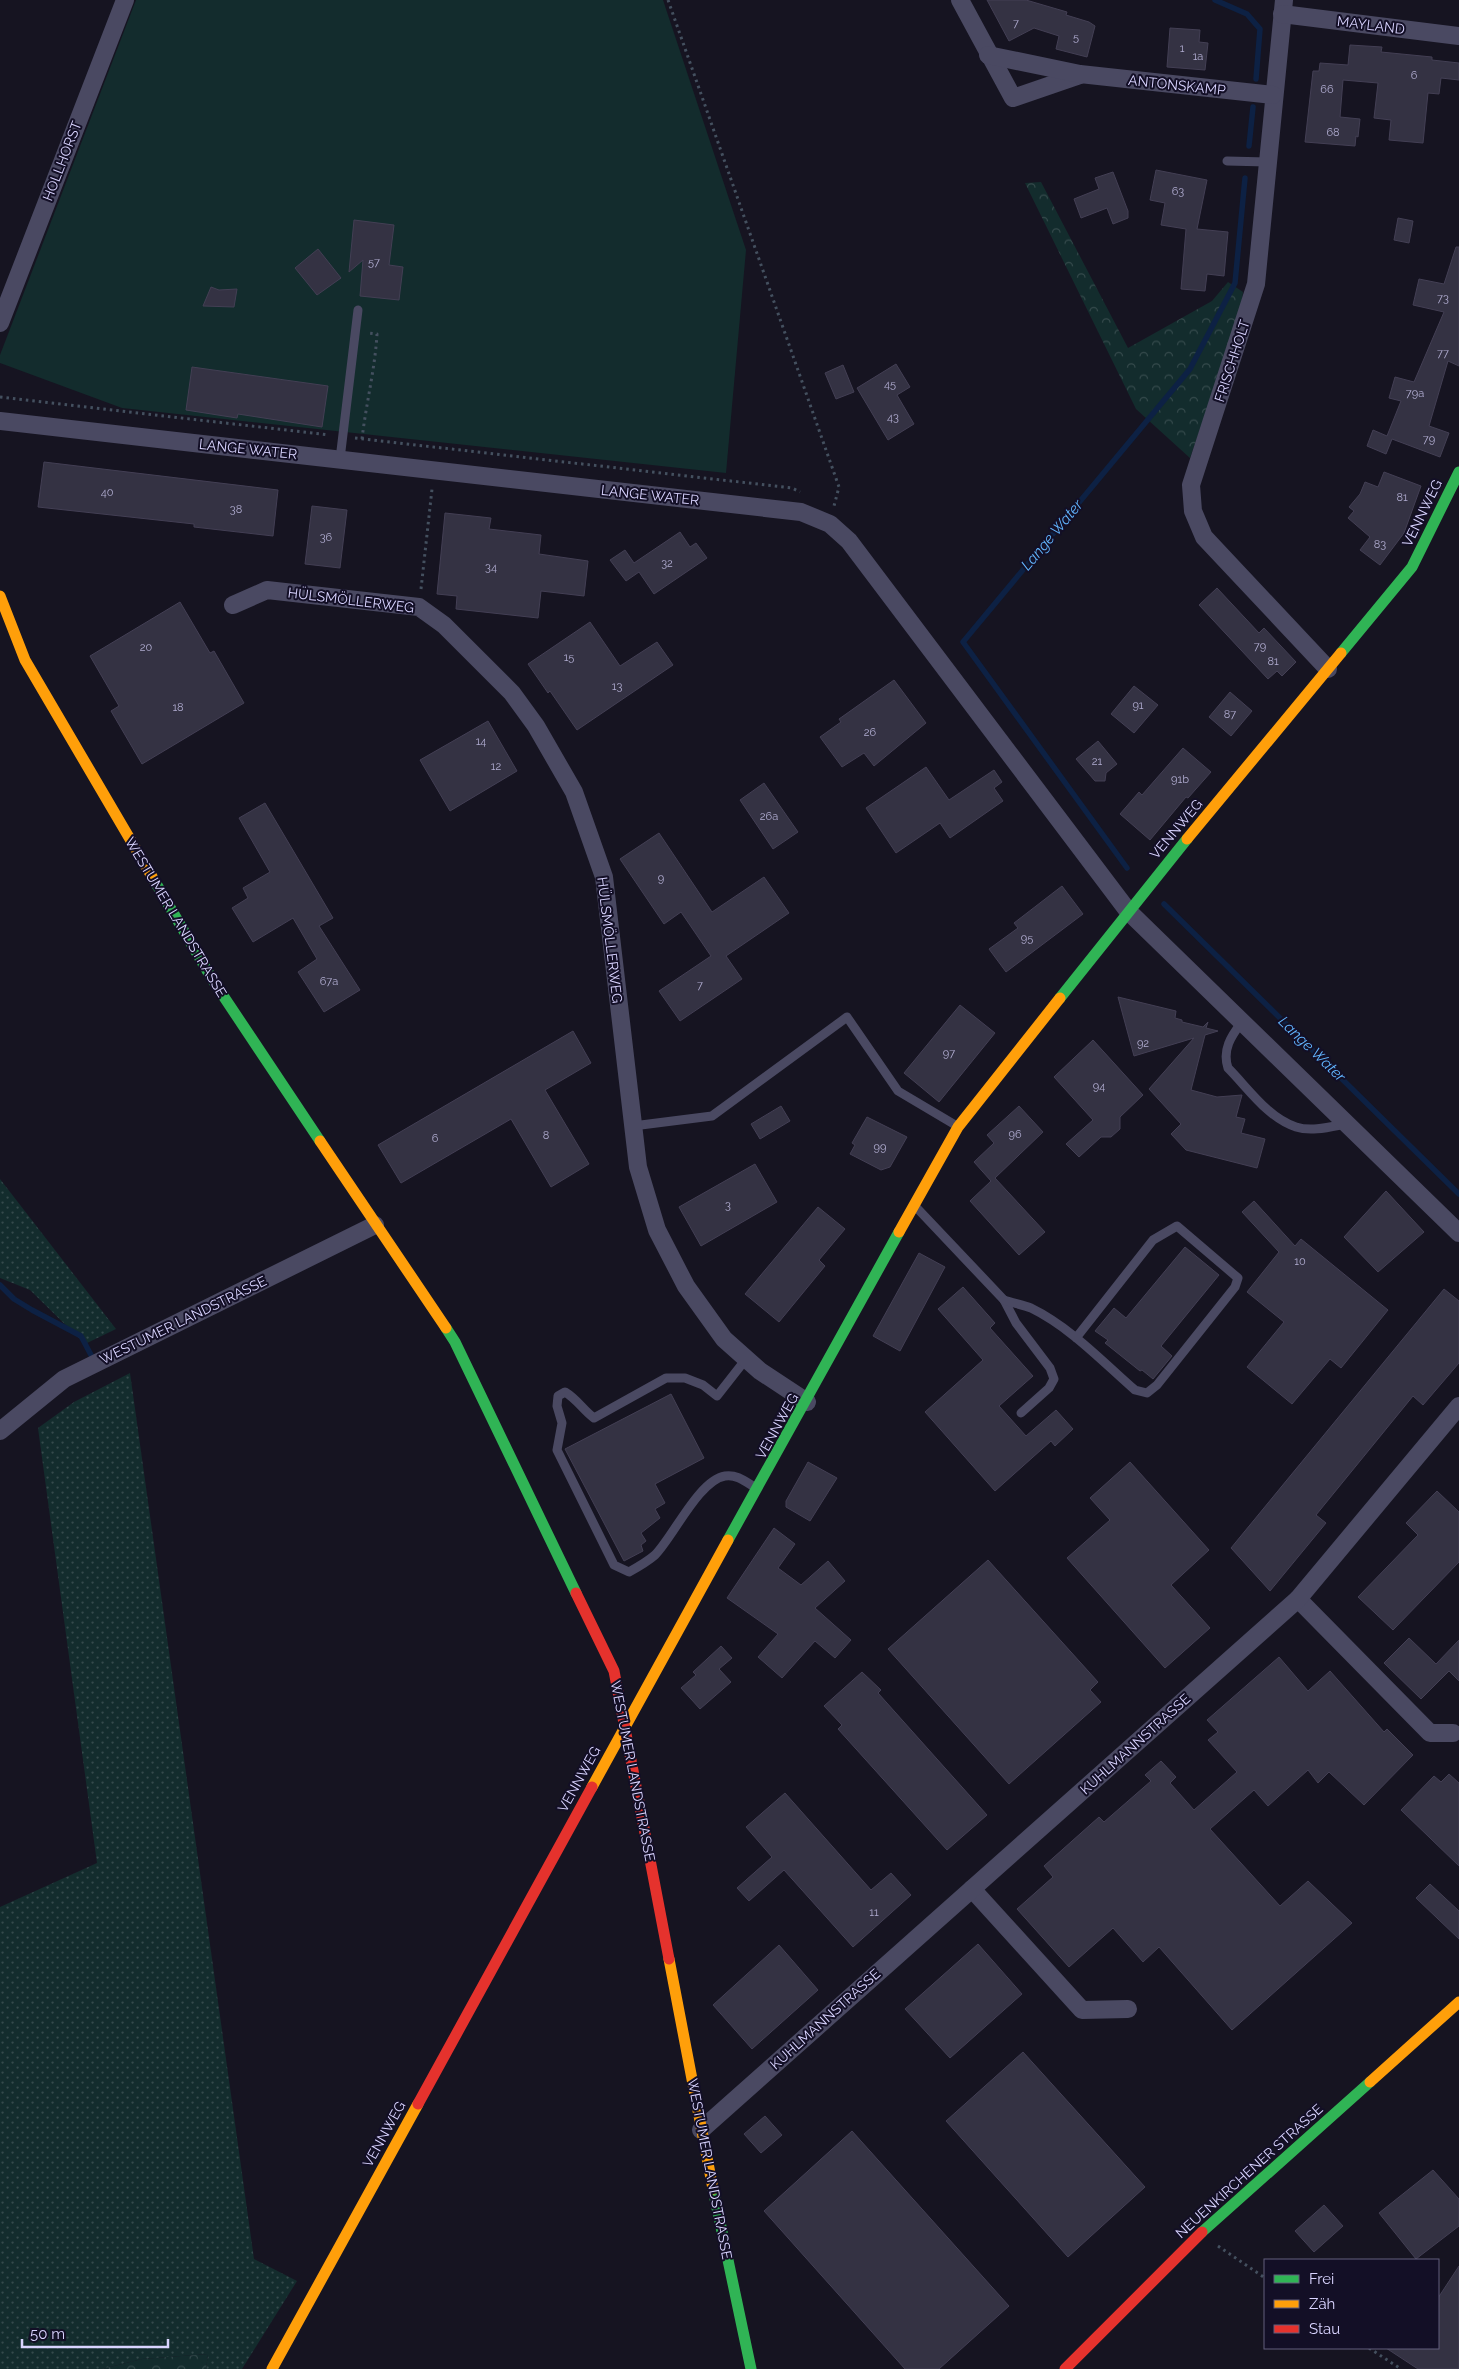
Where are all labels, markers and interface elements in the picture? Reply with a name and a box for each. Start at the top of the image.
street label: MAYLAND [1336,13,1406,37]
house number: 7 [1013,17,1019,30]
house number: 5 [1073,31,1079,44]
house number: 1 [1180,42,1185,55]
house number: 1a [1193,50,1203,63]
house number: 6 [1411,69,1418,82]
street label: ANTONSKAMP [1128,72,1227,98]
house number: 66 [1320,83,1334,96]
street label: HOLLHORST [39,118,85,203]
house number: 68 [1326,126,1340,139]
house number: 63 [1172,185,1184,198]
house number: 57 [368,256,380,269]
house number: 73 [1437,292,1449,305]
street label: FRISCHHOLT [1211,318,1253,404]
house number: 77 [1437,347,1449,360]
house number: 45 [884,378,896,391]
house number: 79a [1406,387,1424,400]
house number: 43 [887,411,899,424]
house number: 79 [1423,433,1435,446]
street label: LANGE WATER [198,436,298,462]
street label: VENNWEG [1399,477,1445,549]
street label: LANGE WATER [600,482,700,508]
house number: 40 [101,486,114,499]
house number: 81 [1396,491,1408,504]
water label: Lange Water [1017,496,1087,574]
house number: 38 [230,503,242,516]
house number: 36 [320,531,333,544]
house number: 83 [1374,538,1386,551]
house number: 32 [661,557,673,570]
house number: 34 [485,561,497,574]
street label: HÜLSMÖLLERWEG [287,582,415,616]
house number: 79 [1254,640,1266,653]
house number: 20 [140,641,152,654]
house number: 15 [564,651,574,664]
house number: 81 [1267,655,1279,668]
house number: 13 [612,680,622,693]
house number: 91 [1132,699,1144,712]
house number: 18 [172,701,184,714]
house number: 87 [1224,708,1236,721]
house number: 26 [864,726,877,739]
house number: 14 [476,735,486,748]
house number: 21 [1092,755,1103,768]
house number: 12 [491,760,501,773]
house number: 91b [1171,773,1189,786]
street label: VENNWEG [1147,796,1205,862]
house number: 26a [760,810,778,823]
street label: WESTUMER LANDSTRASSE [122,834,230,1000]
house number: 9 [658,872,664,885]
street label: HÜLSMÖLLERWEG [594,876,628,1004]
house number: 95 [1021,932,1033,945]
house number: 67a [320,975,338,988]
house number: 7 [697,979,703,992]
water label: Lange Water [1275,1013,1350,1086]
house number: 92 [1137,1037,1149,1050]
house number: 97 [943,1047,955,1060]
house number: 94 [1093,1080,1105,1093]
house number: 96 [1008,1128,1022,1141]
house number: 8 [543,1129,549,1142]
house number: 6 [432,1132,439,1145]
house number: 99 [874,1141,886,1154]
house number: 3 [725,1199,731,1212]
house number: 10 [1294,1255,1306,1268]
street label: WESTUMER LANDSTRASSE [97,1273,269,1367]
street label: VENNWEG [752,1390,802,1462]
street label: WESTUMER LANDSTRASSE [608,1679,658,1863]
street label: KUHLMANNSTRASSE [1077,1690,1193,1798]
street label: VENNWEG [554,1743,604,1815]
house number: 11 [869,1906,879,1919]
street label: KUHLMANNSTRASSE [767,1965,883,2073]
street label: WESTUMER LANDSTRASSE [685,2077,735,2261]
street label: VENNWEG [359,2098,409,2170]
street label: NEUENKIRCHENER STRASSE [1172,2101,1326,2241]
legend [1264,2259,1439,2349]
text: Frei [1309,2270,1334,2288]
text: Zäh [1309,2295,1335,2313]
scale bar [22,2316,169,2348]
text: Stau [1309,2320,1340,2338]
text: 50 m [30,2325,65,2343]

